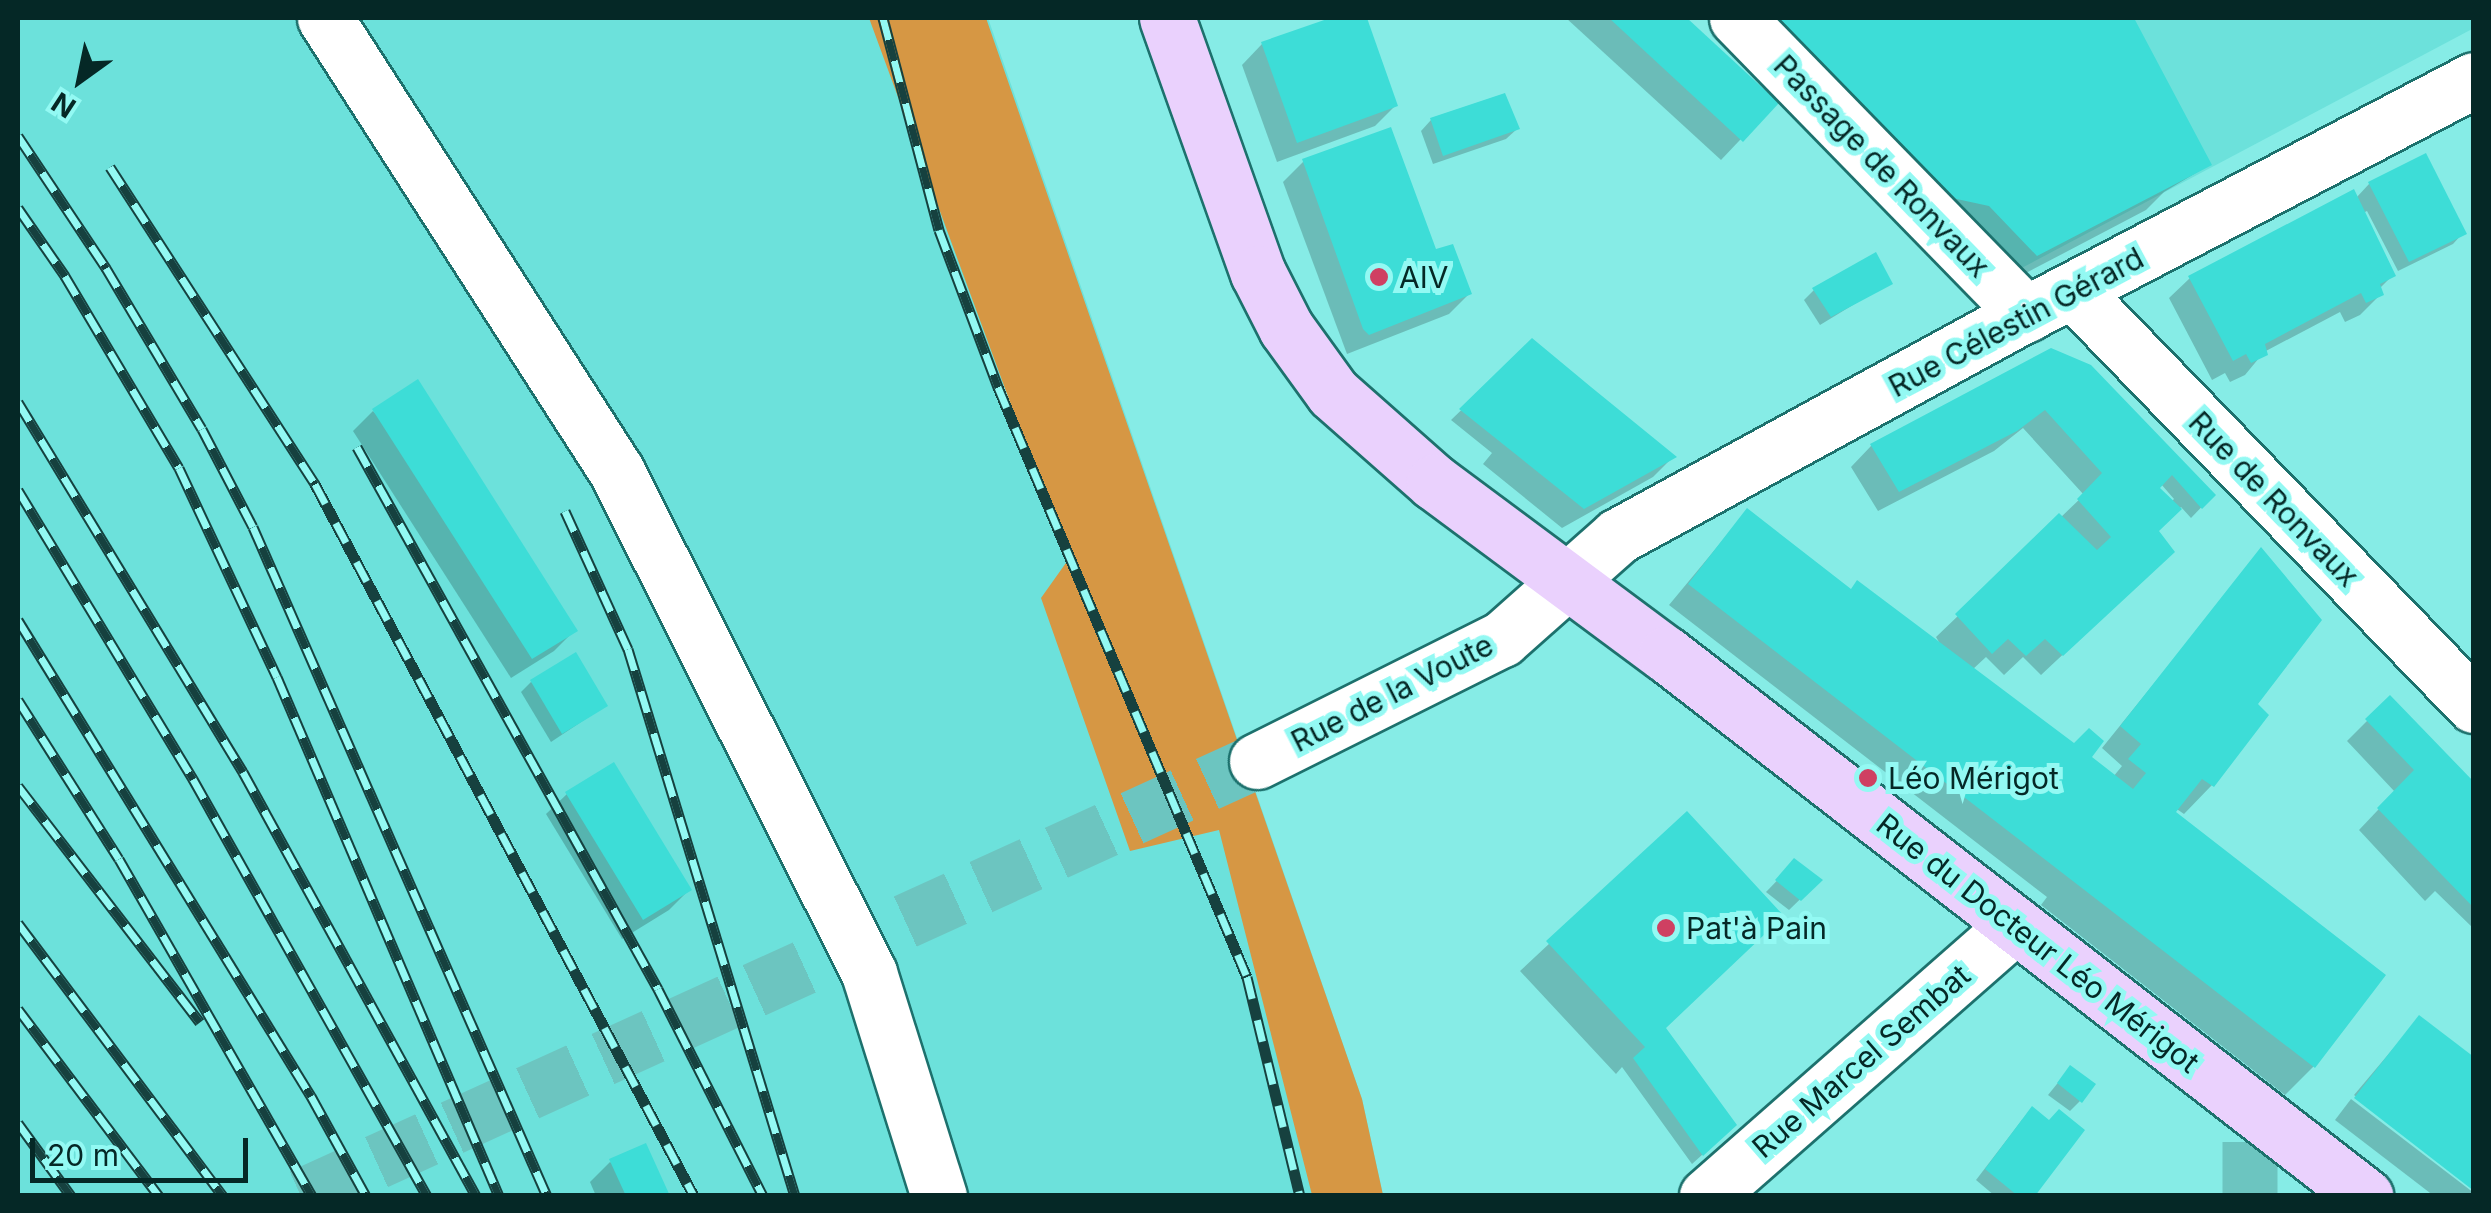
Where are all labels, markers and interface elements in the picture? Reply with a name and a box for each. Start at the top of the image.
north arrow [30,30,130,130]
street label: Passage de Ronvaux [1767,47,1997,285]
text: N [45,85,82,125]
street label: Rue Célestin Gérard [1882,240,2150,404]
place label: AIV [1399,259,1448,295]
marker: AIV [1368,266,1390,288]
street label: Rue de Ronvaux [2181,404,2367,594]
street label: Rue de la Voute [1285,627,1499,759]
place label: Léo Mérigot [1888,760,2059,796]
marker: Léo Mérigot [1857,767,1879,789]
street label: Rue du Docteur Léo Mérigot [1870,806,2206,1080]
place label: Pat'à Pain [1686,910,1827,946]
marker: Pat'à Pain [1655,917,1677,939]
street label: Rue Marcel Sembat [1745,957,1977,1165]
scale bar [35,1118,252,1180]
text: 20 m [47,1137,119,1173]

